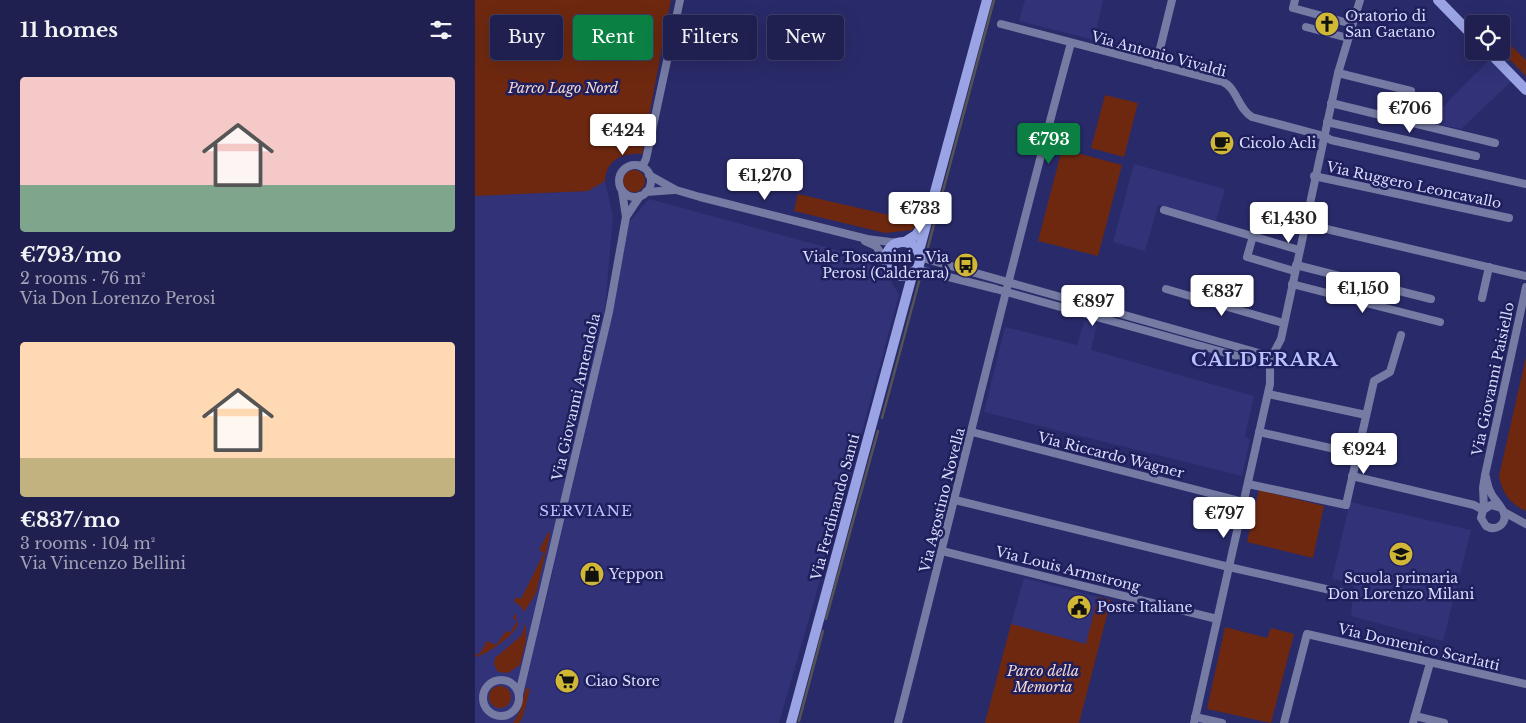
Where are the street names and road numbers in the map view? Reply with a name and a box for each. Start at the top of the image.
street label: Via Antonio Vivaldi [1089,27,1229,81]
street label: Via Ruggero Leoncavallo [1324,157,1503,212]
street label: Via Giovanni Paisiello [1468,300,1518,458]
street label: Via Giovanni Amendola [548,311,604,483]
street label: Via Agostino Novella [915,426,969,575]
street label: Via Riccardo Wagner [1035,428,1186,482]
street label: Via Ferdinando Santi [807,432,863,583]
street label: Via Louis Armstrong [993,542,1143,596]
street label: Via Domenico Scarlatti [1335,619,1502,674]

